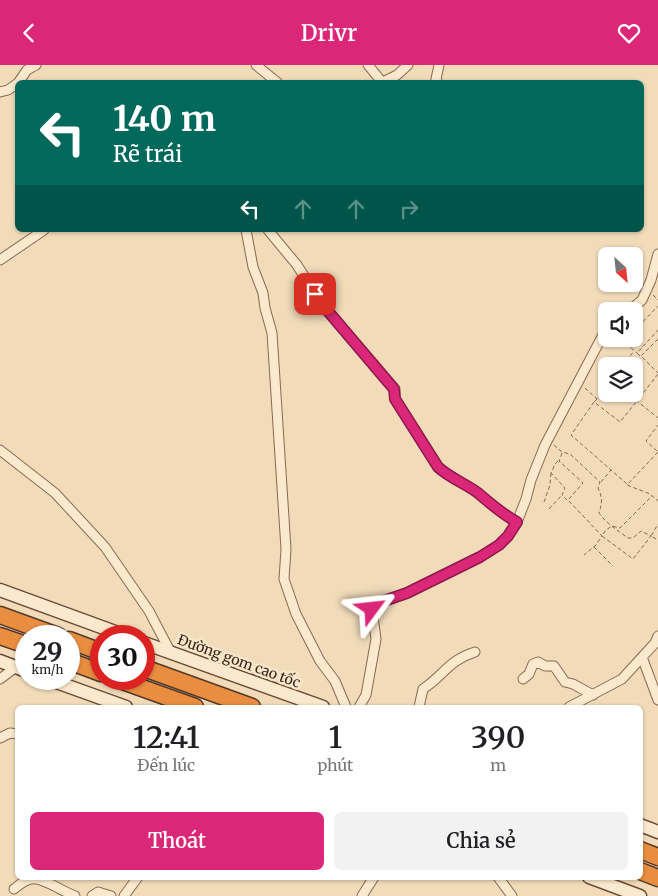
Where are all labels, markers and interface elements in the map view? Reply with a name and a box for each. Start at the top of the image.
icon: back [15,19,43,47]
text: Drivr [301,19,357,47]
icon: heart [615,19,643,47]
text: 140 m [113,97,216,141]
icon: left [30,100,95,165]
text: Rẽ trái [113,140,182,168]
icon: left [236,195,264,223]
icon: ahead [289,195,317,223]
icon: ahead [342,195,370,223]
icon: right [395,195,423,223]
north arrow [598,247,642,293]
map controls [598,247,643,402]
pin [294,273,336,315]
icon: arrive [301,280,329,308]
button: sound [598,302,643,347]
button: layers [598,357,643,402]
position arrow [345,582,397,634]
speed limit sign: 30 [90,625,155,690]
street label: Đường gom cao tốc [175,630,303,692]
text: 29 [33,635,62,667]
text: km/h [32,662,63,677]
text: 12:41 [133,718,200,756]
text: 1 [329,718,342,756]
text: 390 [471,718,525,756]
text: Đến lúc [137,755,195,775]
text: phút [317,755,353,775]
text: m [490,755,506,775]
button: Thoát [30,812,324,870]
button: Chia sẻ [334,812,628,870]

